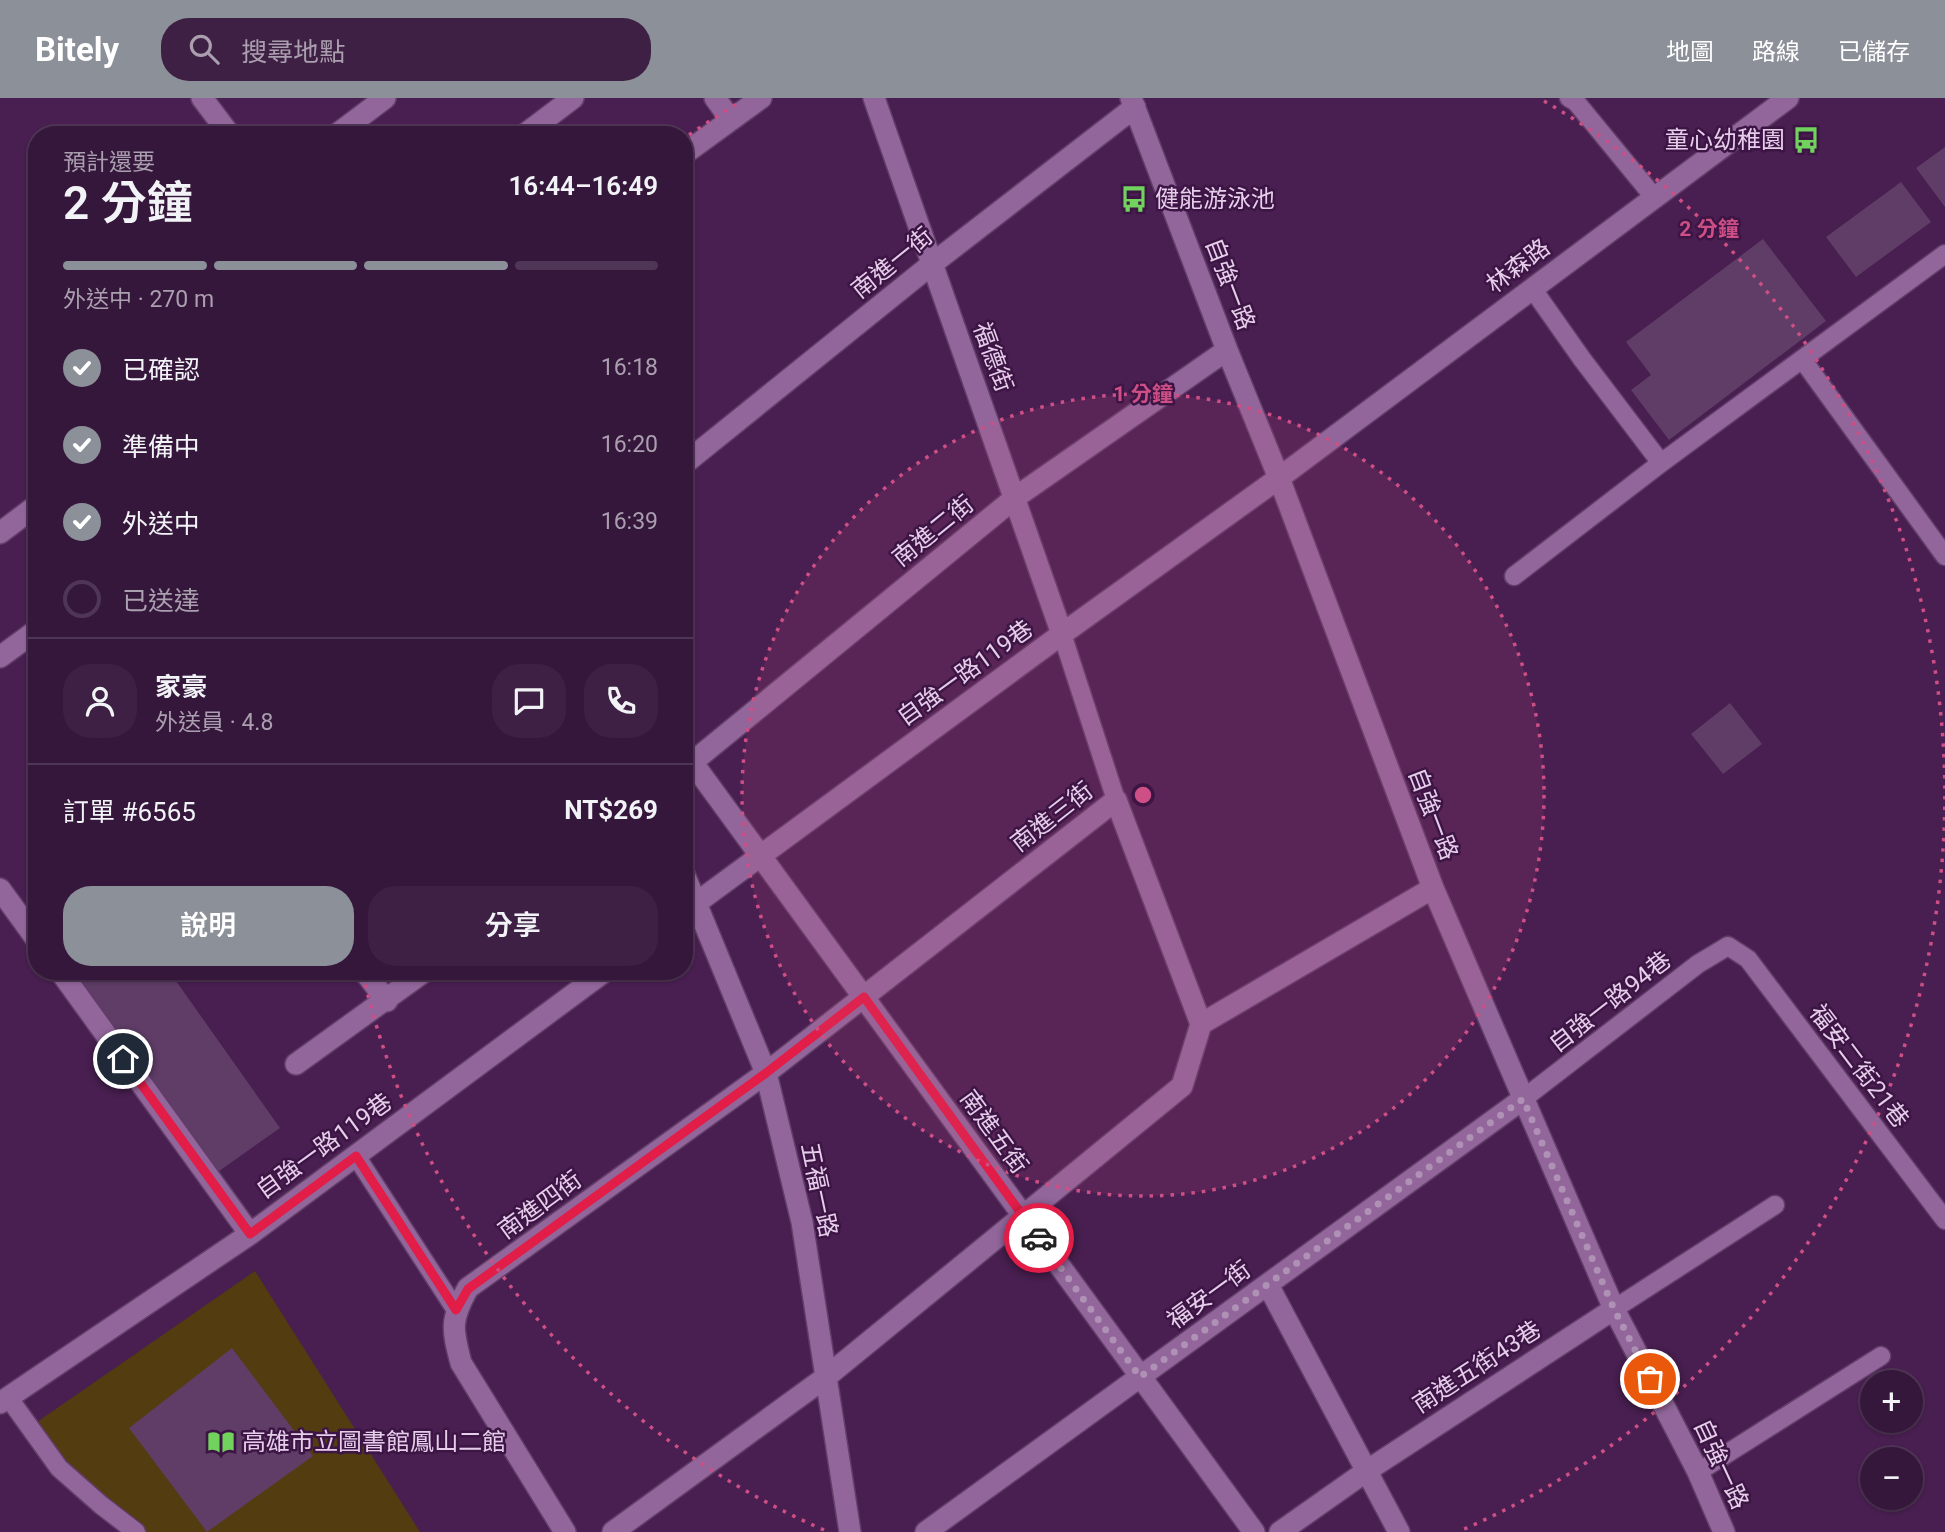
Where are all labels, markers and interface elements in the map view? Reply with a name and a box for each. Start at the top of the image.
search box [161,18,651,81]
text: Bitely [35,30,119,69]
icon: search [185,30,223,68]
text: 搜尋地點 [241,37,345,67]
text: 地圖 [1666,38,1714,66]
text: 路線 [1752,38,1800,66]
text: 已儲存 [1838,38,1910,66]
bus stop icon: 童心幼稚園 [1791,125,1821,155]
place label: 童心幼稚園 [1665,126,1785,154]
text: 預計還要 [63,149,155,176]
text: 16:44–16:49 [508,171,658,201]
text: 2 分鐘 [63,176,193,230]
bus stop icon: 健能游泳池 [1119,184,1149,214]
place label: 健能游泳池 [1155,185,1275,213]
text: 2 分鐘 [1679,217,1739,241]
street label: 南進一街 [846,222,938,304]
street label: 林森路 [1481,233,1555,299]
street label: 自強一路 [1200,234,1260,334]
text: 外送中 · 270 m [63,286,214,313]
street label: 福德街 [968,318,1018,396]
icon: check [63,349,101,387]
text: 16:18 [601,354,658,381]
text: 已確認 [122,355,200,385]
text: 1 分鐘 [1113,382,1173,406]
icon: check [63,426,101,464]
text: 16:20 [601,431,658,458]
text: 準備中 [122,432,200,462]
street label: 南進二街 [887,490,979,572]
icon: check [63,503,101,541]
text: 16:39 [601,508,658,535]
text: 外送中 [122,509,200,539]
text: 已送達 [122,586,200,616]
street label: 自強一路119巷 [892,615,1038,731]
button: person [63,664,137,738]
button: chat [492,664,566,738]
button: phone [584,664,658,738]
text: 家豪 [155,672,207,702]
text: 外送員 · 4.8 [155,709,273,736]
street label: 自強一路 [1403,764,1463,864]
street label: 南進三街 [1006,776,1098,858]
centre of rings [1131,783,1155,807]
text: NT$269 [564,795,658,825]
text: 訂單 #6565 [63,797,196,827]
button: 說明 [63,886,354,966]
button: 分享 [368,886,658,966]
street label: 自強一路94巷 [1543,946,1677,1058]
street label: 福安二街21巷 [1804,999,1914,1133]
pin [93,1029,153,1089]
icon: home [104,1040,142,1078]
street label: 南進五街 [954,1085,1034,1179]
street label: 自強一路119巷 [251,1088,397,1204]
street label: 五福一路 [795,1140,843,1240]
street label: 南進四街 [493,1165,587,1245]
courier [1004,1203,1074,1273]
icon: car [1020,1219,1058,1257]
street label: 福安一街 [1162,1255,1256,1335]
street label: 南進五街43巷 [1408,1315,1546,1419]
pin [1620,1349,1680,1409]
icon: bag [1631,1360,1669,1398]
map controls [1860,1370,1923,1510]
button: + [1860,1370,1923,1433]
street label: 自強一路 [1688,1415,1754,1513]
library icon: 高雄市立圖書館鳳山二館 [206,1427,236,1457]
place label: 高雄市立圖書館鳳山二館 [242,1428,506,1456]
button: − [1860,1447,1923,1510]

